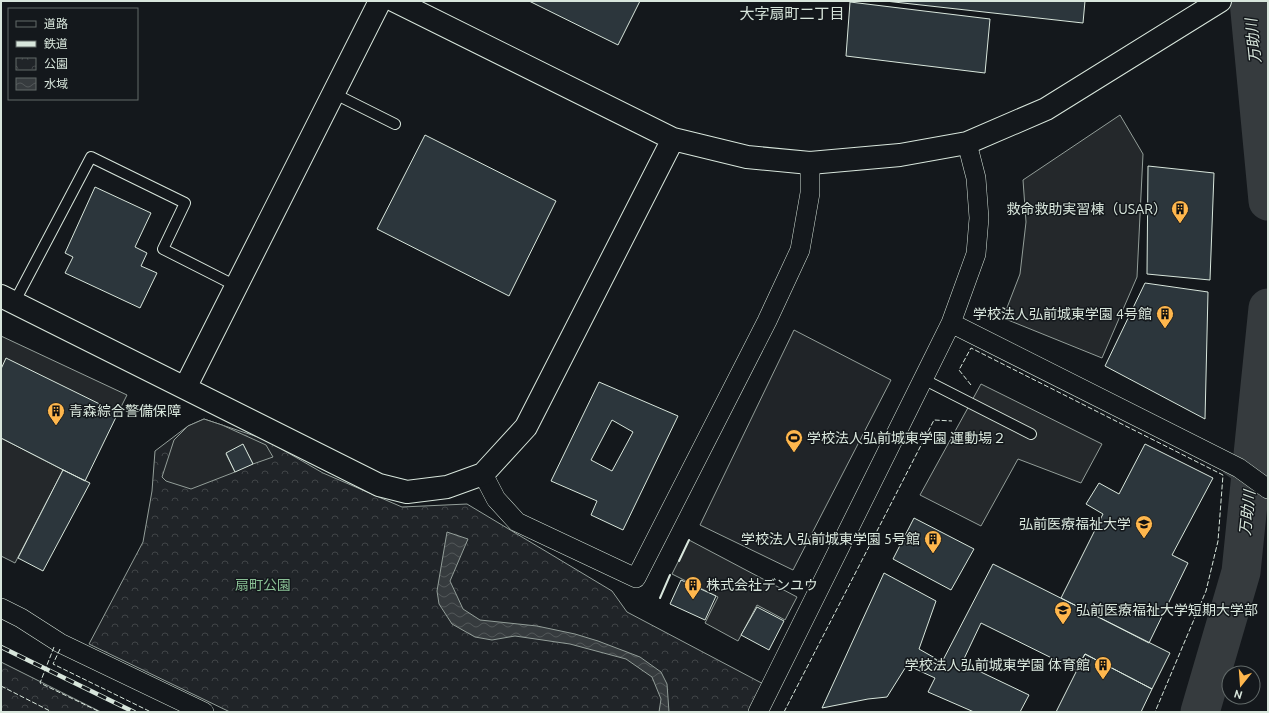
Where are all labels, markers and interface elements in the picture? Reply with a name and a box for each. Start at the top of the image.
district label: 大字扇町二丁目 [739,5,845,22]
legend [8,8,138,100]
water label: 万助川 [1242,16,1264,64]
text: 道路 [44,17,68,30]
text: 鉄道 [44,37,68,50]
text: 公園 [44,57,68,70]
text: 水域 [44,77,68,90]
building icon: 救命救助実習棟（USAR） [1170,199,1190,224]
place label: 救命救助実習棟（USAR） [1006,201,1167,217]
building icon: 学校法人弘前城東学園 4号館 [1155,304,1175,329]
place label: 学校法人弘前城東学園 4号館 [973,306,1152,322]
building icon: 青森綜合警備保障 [46,401,66,426]
place label: 青森綜合警備保障 [69,403,181,419]
sports icon: 学校法人弘前城東学園 運動場２ [784,428,804,453]
place label: 学校法人弘前城東学園 運動場２ [807,430,1006,446]
water label: 万助川 [1236,488,1258,536]
school or university icon: 弘前医療福祉大学 [1134,514,1154,539]
place label: 弘前医療福祉大学 [1019,516,1131,532]
building icon: 学校法人弘前城東学園 5号館 [923,529,943,554]
place label: 学校法人弘前城東学園 5号館 [741,531,920,547]
building icon: 株式会社デンユウ [683,575,703,600]
park label: 扇町公園 [235,577,291,593]
place label: 株式会社デンユウ [706,577,818,593]
school or university icon: 弘前医療福祉大学短期大学部 [1053,600,1073,625]
place label: 弘前医療福祉大学短期大学部 [1076,602,1258,618]
building icon: 学校法人弘前城東学園 体育館 [1093,655,1113,680]
place label: 学校法人弘前城東学園 体育館 [905,657,1090,673]
north arrow [1221,665,1261,705]
text: N [1232,688,1244,702]

